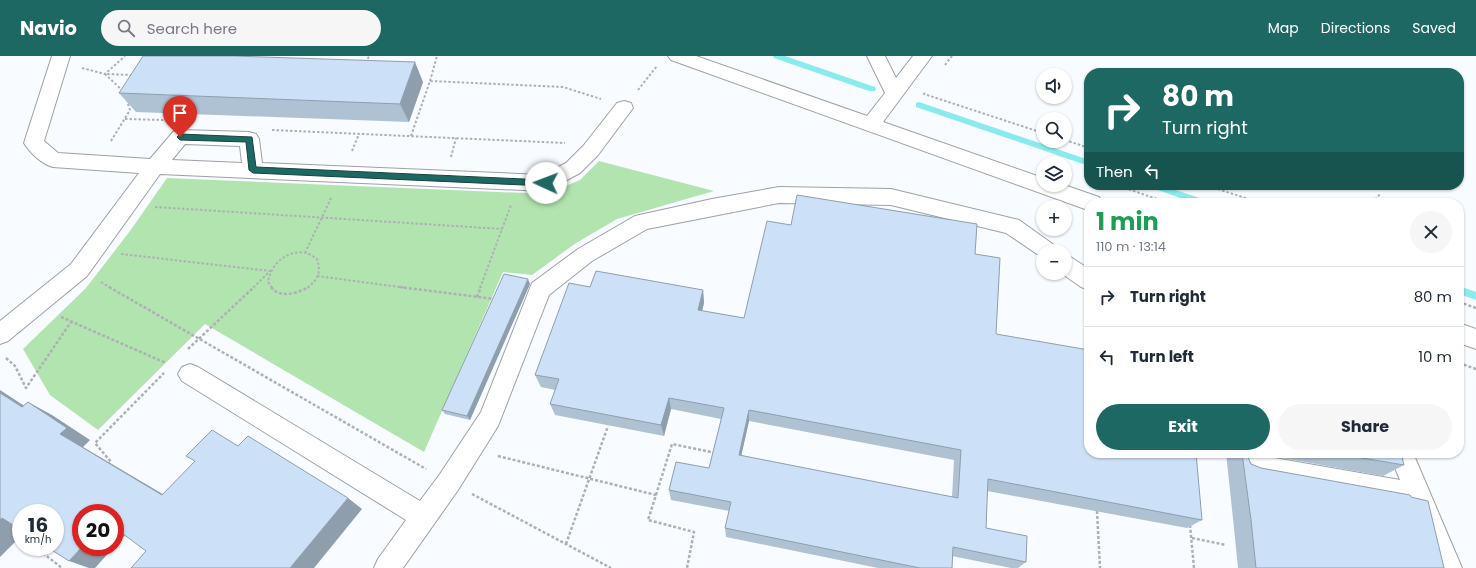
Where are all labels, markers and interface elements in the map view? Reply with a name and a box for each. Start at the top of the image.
search box [101,10,381,46]
text: Navio [20,15,77,42]
icon: search [115,17,137,39]
text: Search here [147,18,237,39]
text: Map [1268,18,1299,38]
text: Directions [1321,18,1390,38]
text: Saved [1412,18,1456,38]
map controls [1036,68,1072,280]
button: sound [1036,68,1072,104]
text: 80 m [1162,77,1234,116]
icon: right [1096,84,1148,136]
pin [163,96,197,137]
icon: arrive [169,102,191,124]
button: search [1036,112,1072,148]
text: Turn right [1162,115,1248,140]
button: layers [1036,156,1072,192]
icon: left [1141,160,1163,182]
text: Then [1096,161,1133,182]
position arrow [525,162,567,204]
button: + [1036,200,1072,236]
text: 1 min [1096,205,1159,238]
button: close [1410,211,1452,253]
text: 110 m · 13:14 [1096,237,1166,256]
button: − [1036,244,1072,280]
icon: right [1096,286,1118,308]
text: Turn right [1130,286,1206,307]
text: 80 m [1414,286,1452,307]
icon: left [1096,346,1118,368]
text: Turn left [1130,346,1194,367]
text: 10 m [1418,346,1452,367]
button: Exit [1096,404,1270,450]
button: Share [1278,404,1452,450]
speed limit sign: 20 [72,504,124,556]
text: 16 [28,511,48,539]
text: km/h [25,532,51,547]

